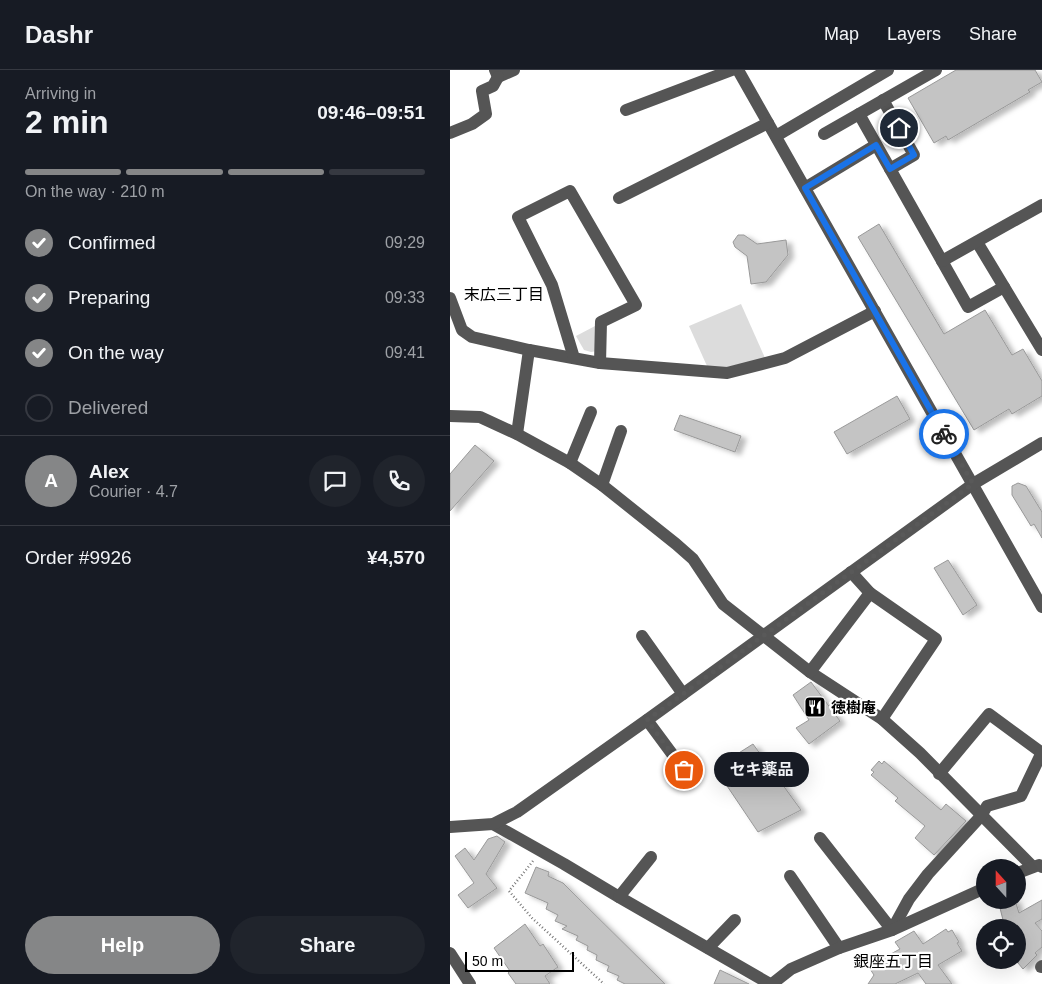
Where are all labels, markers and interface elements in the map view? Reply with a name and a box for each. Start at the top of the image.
text: Dashr [25,21,93,48]
text: Map [824,24,859,44]
text: Layers [887,24,941,44]
text: Share [969,24,1017,44]
text: Arriving in [25,85,96,102]
text: 09:46–09:51 [317,102,425,123]
text: 2 min [25,104,109,140]
pin [878,107,920,149]
icon: home [885,114,913,142]
text: On the way · 210 m [25,183,165,200]
icon: check [25,229,53,257]
text: Confirmed [68,232,156,253]
text: 09:29 [385,234,425,251]
icon: check [25,284,53,312]
district label: 末広三丁目 [464,286,544,303]
text: Preparing [68,287,150,308]
text: 09:33 [385,289,425,306]
icon: check [25,339,53,367]
text: On the way [68,342,164,363]
text: 09:41 [385,344,425,361]
text: Delivered [68,397,148,418]
courier [919,409,969,459]
icon: bike [930,420,958,448]
button: chat [309,455,361,507]
button: phone [373,455,425,507]
text: Alex [89,461,129,482]
text: A [44,470,58,491]
text: Courier · 4.7 [89,483,178,500]
text: Order #9926 [25,547,132,568]
text: ¥4,570 [367,547,425,568]
restaurant icon: 徳樹庵 [803,695,827,719]
place label: 徳樹庵 [831,699,876,716]
pin [663,749,705,791]
callout: セキ薬品 [714,752,809,788]
icon: bag [670,756,698,784]
text: セキ薬品 [729,761,794,778]
north arrow [976,859,1026,909]
map controls [976,859,1026,969]
button: Help [25,916,220,974]
button: Share [230,916,425,974]
button: locate [976,919,1026,969]
scale bar [465,949,574,972]
text: 50 m [472,953,503,969]
district label: 銀座五丁目 [853,953,933,970]

